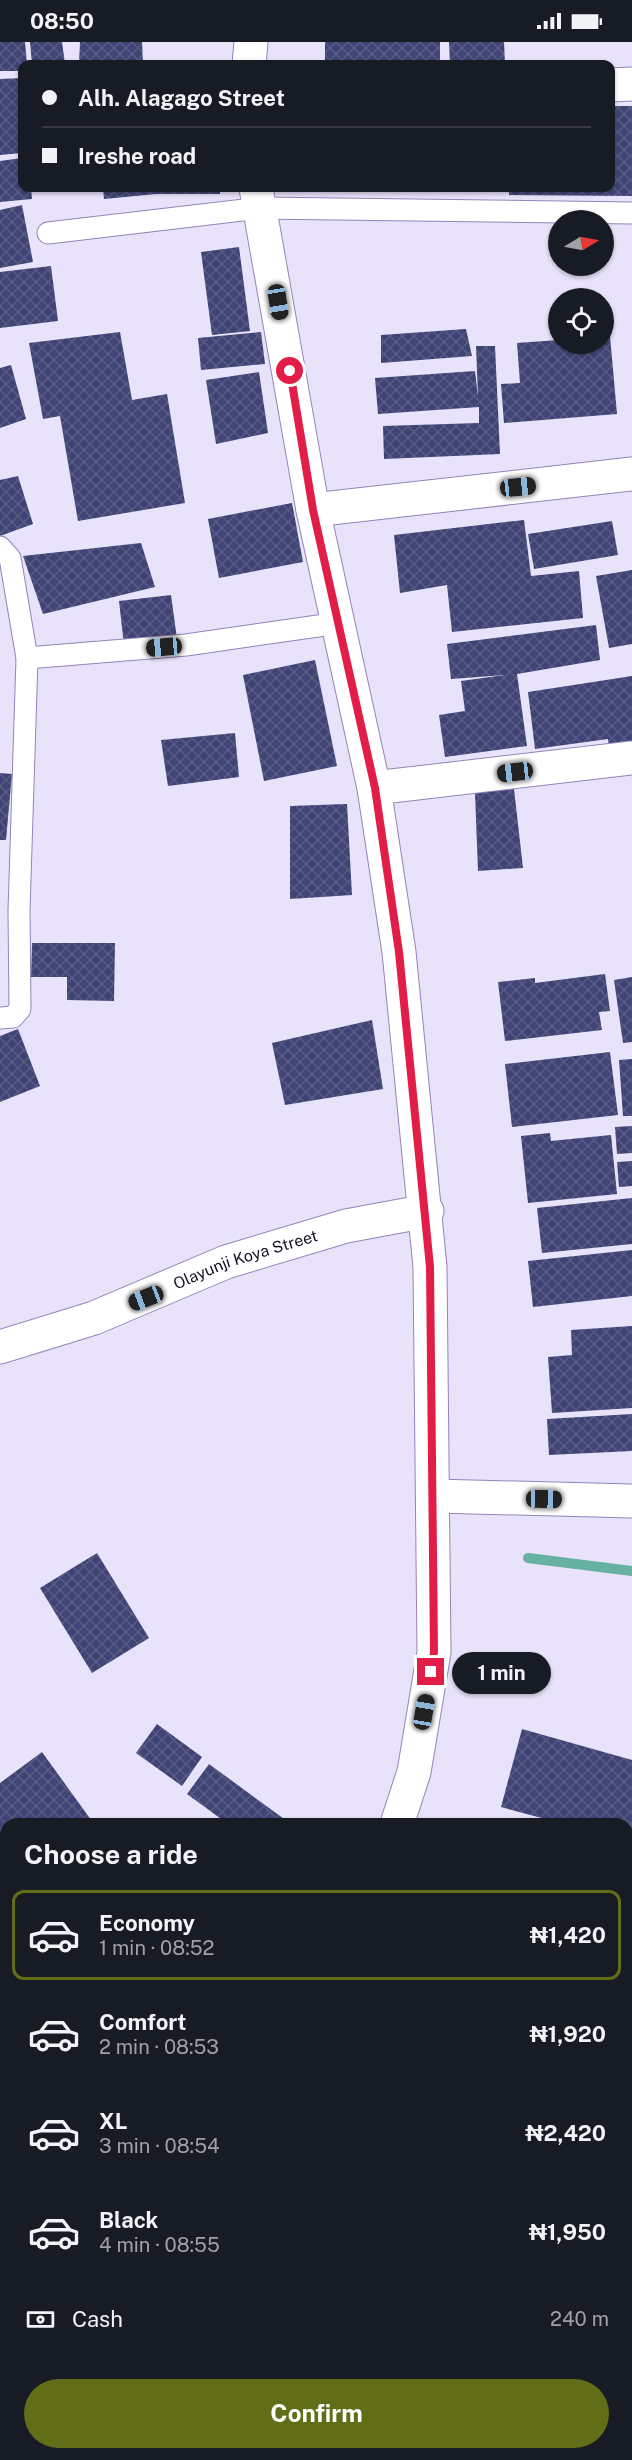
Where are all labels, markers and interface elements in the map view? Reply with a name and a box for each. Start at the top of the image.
text: 08:50 [30,8,94,34]
text: Alh. Alagago Street [78,85,285,111]
text: Ireshe road [78,143,196,169]
north arrow [548,210,614,276]
map controls [548,210,614,354]
car [266,283,290,321]
button: locate [548,288,614,354]
route start [276,357,303,384]
car [499,476,537,498]
car [145,636,183,658]
car [496,761,534,783]
street label: Olayunji Koya Street [170,1226,320,1293]
car [126,1283,166,1313]
car [526,1490,562,1508]
callout: 1 min [452,1651,551,1693]
route end [417,1658,444,1685]
text: 1 min [477,1661,526,1685]
car [412,1693,436,1731]
text: Choose a ride [24,1838,198,1870]
icon: car [27,1908,81,1962]
text: Economy [99,1910,195,1936]
text: ₦1,420 [530,1922,606,1948]
text: 1 min · 08:52 [99,1936,214,1960]
icon: car [27,2007,81,2061]
text: Comfort [99,2009,186,2035]
text: ₦1,920 [530,2021,606,2047]
text: 2 min · 08:53 [99,2035,219,2059]
icon: car [27,2106,81,2160]
text: XL [99,2108,127,2134]
text: ₦2,420 [525,2120,606,2146]
text: 3 min · 08:54 [99,2134,220,2158]
icon: car [27,2205,81,2259]
text: Black [99,2207,158,2233]
text: ₦1,950 [529,2219,606,2245]
text: 4 min · 08:55 [99,2233,220,2257]
icon: cash [24,2303,57,2336]
text: Cash [72,2306,123,2332]
text: 240 m [550,2307,609,2331]
button: Confirm [24,2379,609,2448]

